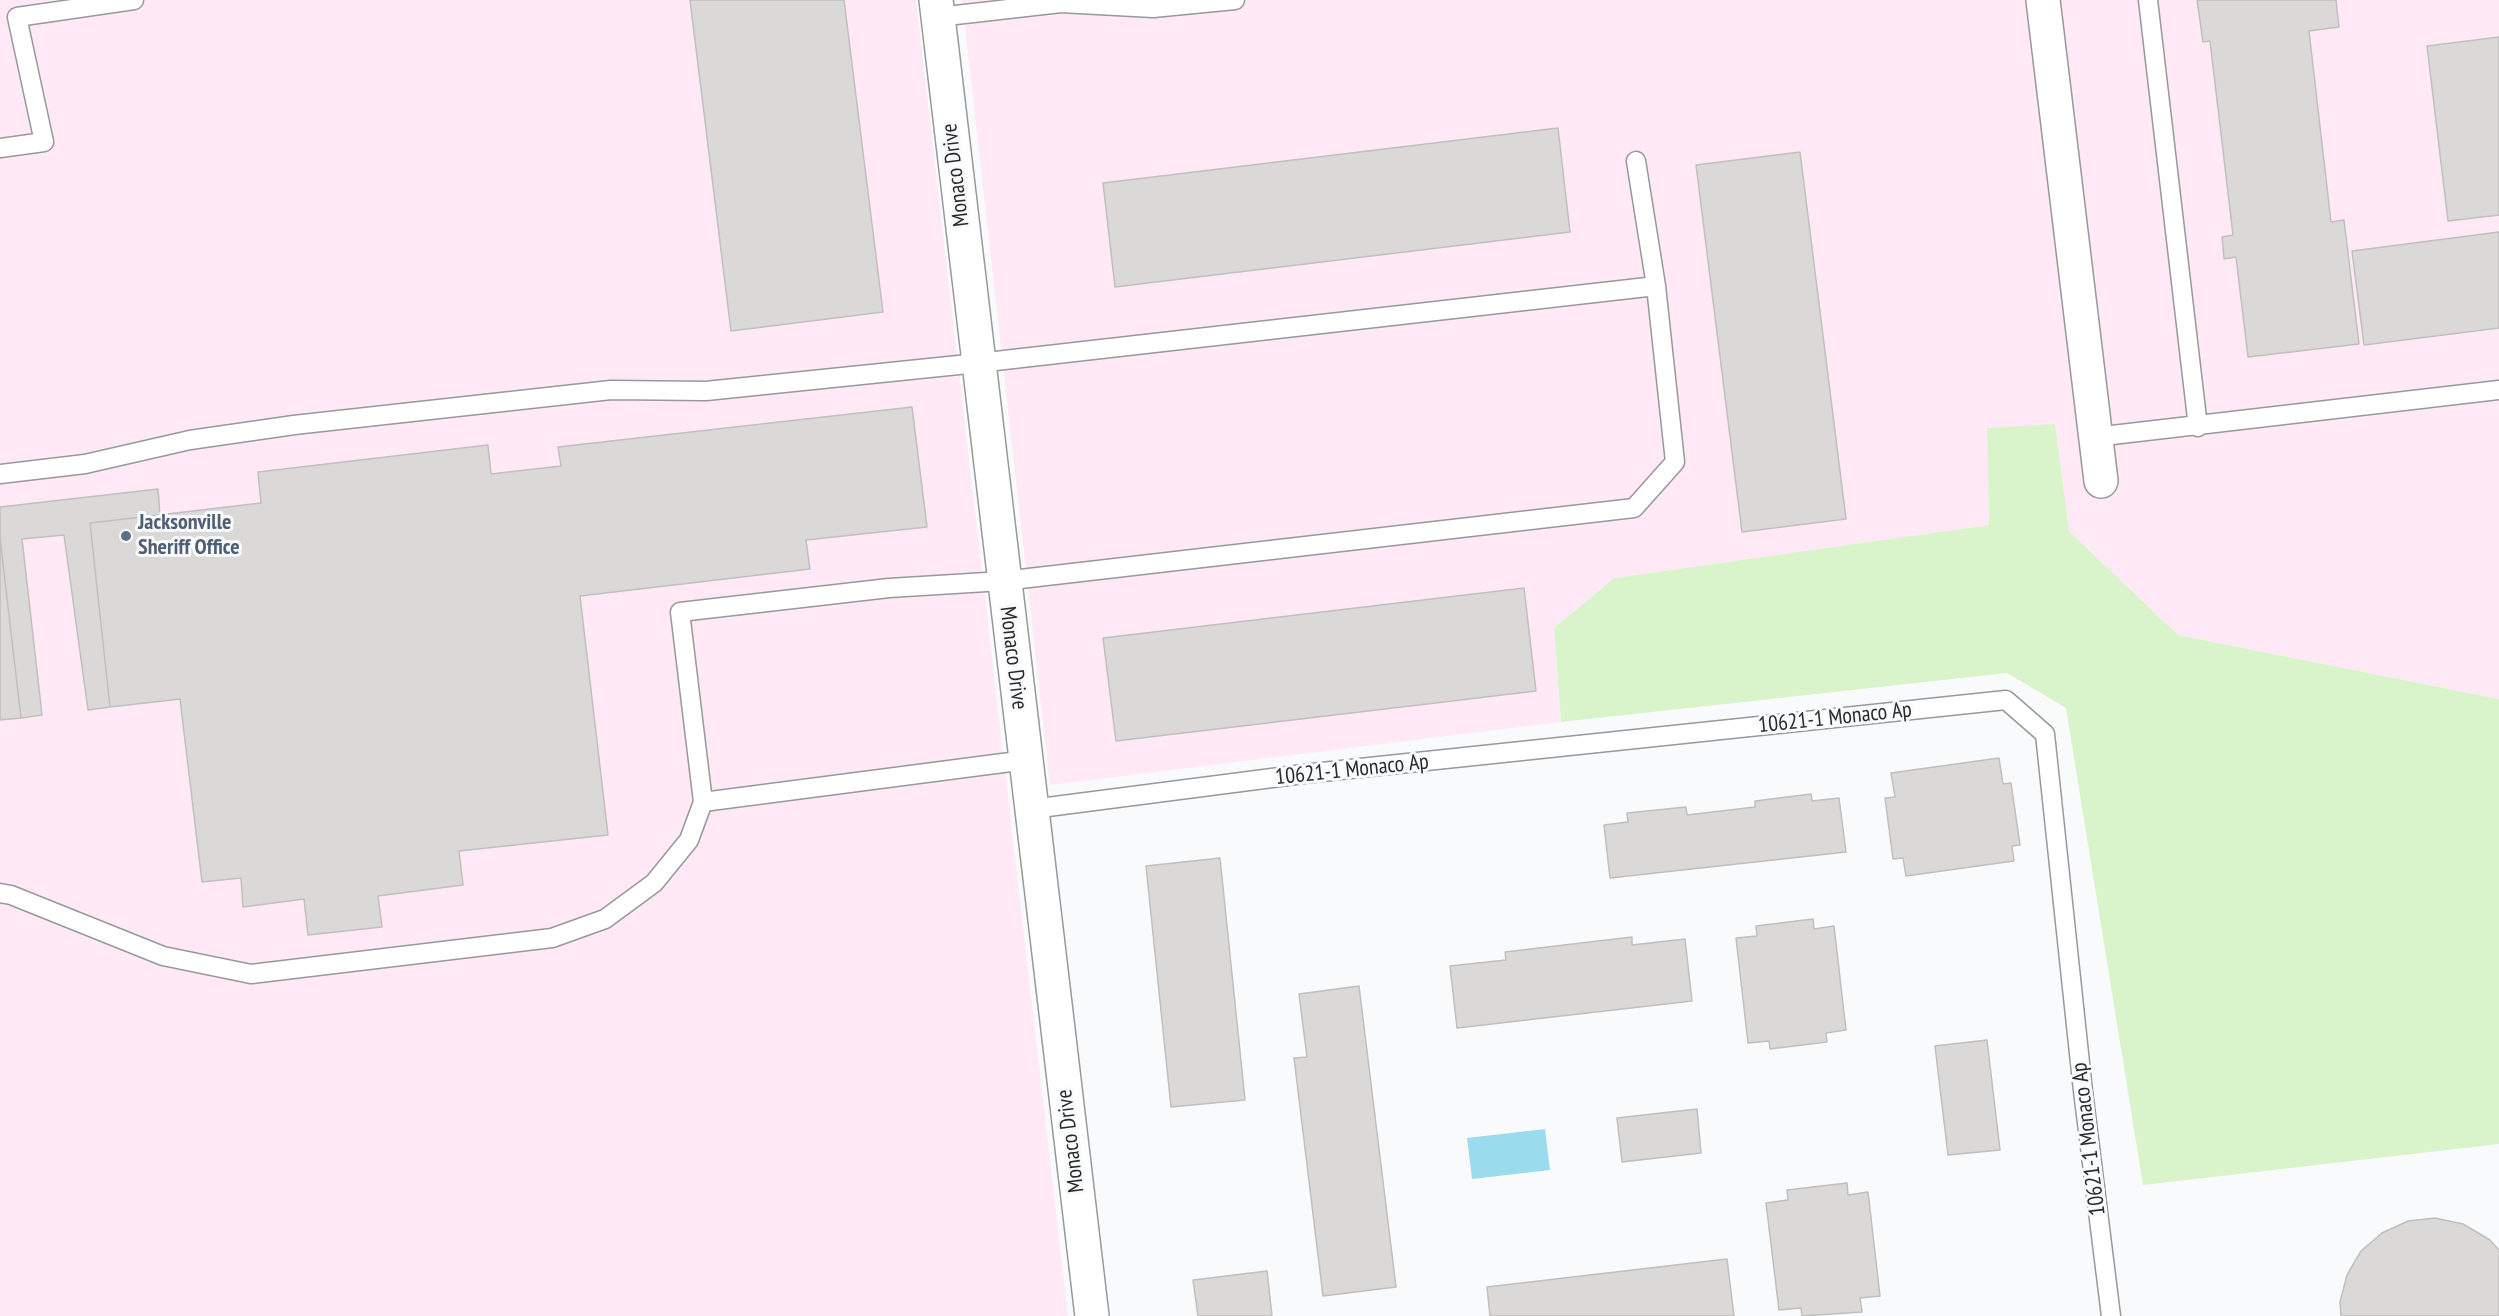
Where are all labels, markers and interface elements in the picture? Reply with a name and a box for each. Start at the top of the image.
street label: Monaco Drive [937,122,975,228]
place label: Jacksonville Sheriff Office [138,510,240,562]
marker: Jacksonville Sheriff Office [119,529,133,543]
street label: Monaco Drive [994,605,1032,711]
street label: 10621-1 Monaco Ap [1757,697,1913,739]
street label: 10621-1 Monaco Ap [1274,749,1430,791]
street label: 10621-1 Monaco Ap [2067,1061,2111,1217]
street label: Monaco Drive [1052,1088,1090,1194]

